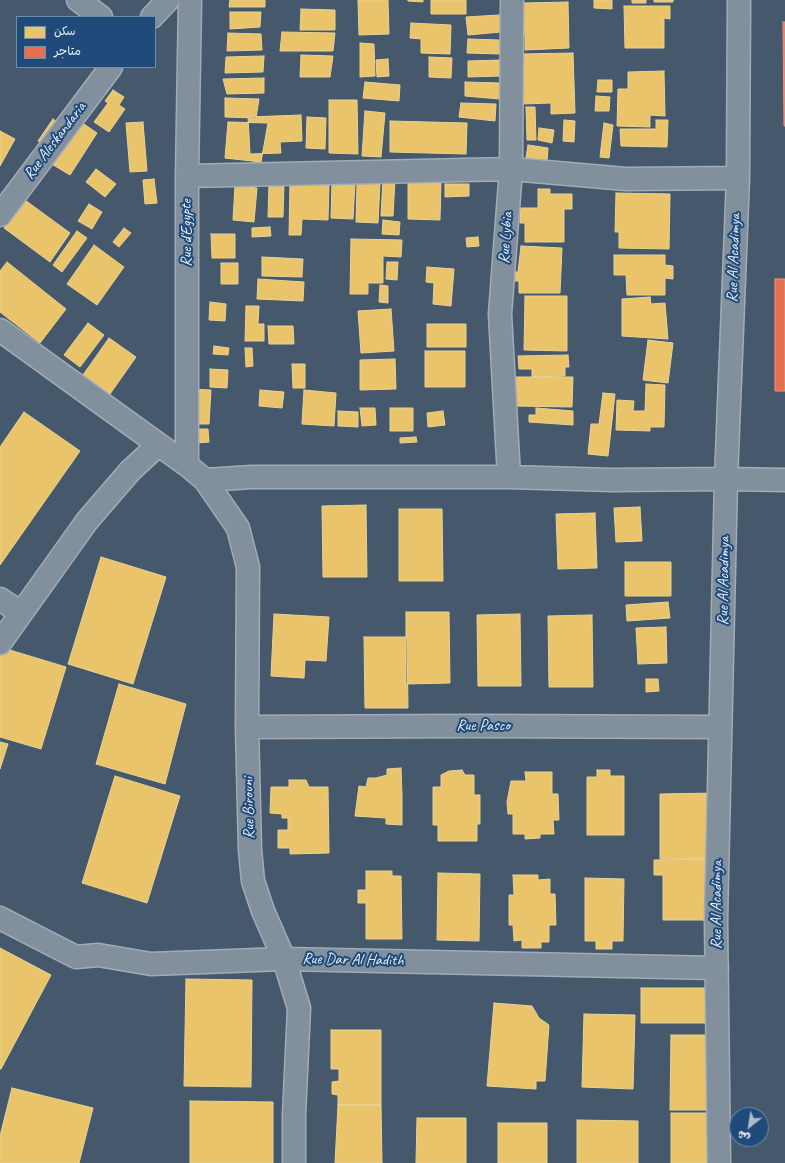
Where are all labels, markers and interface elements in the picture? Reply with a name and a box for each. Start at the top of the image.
legend [16,16,156,68]
text: سكن [54,23,76,39]
text: متاجر [54,43,81,59]
street label: Rue Aleskandaria [20,98,90,184]
street label: Rue d'Egypte [177,199,197,267]
street label: Rue Lybia [495,212,517,264]
street label: Rue Al Acadimya [723,213,745,303]
street label: Rue Al Acadimya [714,537,734,625]
street label: Rue Pasco [456,716,510,736]
street label: Rue Birouni [239,777,259,839]
street label: Rue Al Acadimya [707,861,727,949]
street label: Rue Dar Al Hadith [302,950,404,970]
north arrow [729,1107,769,1147]
text: ش [735,1127,752,1146]

